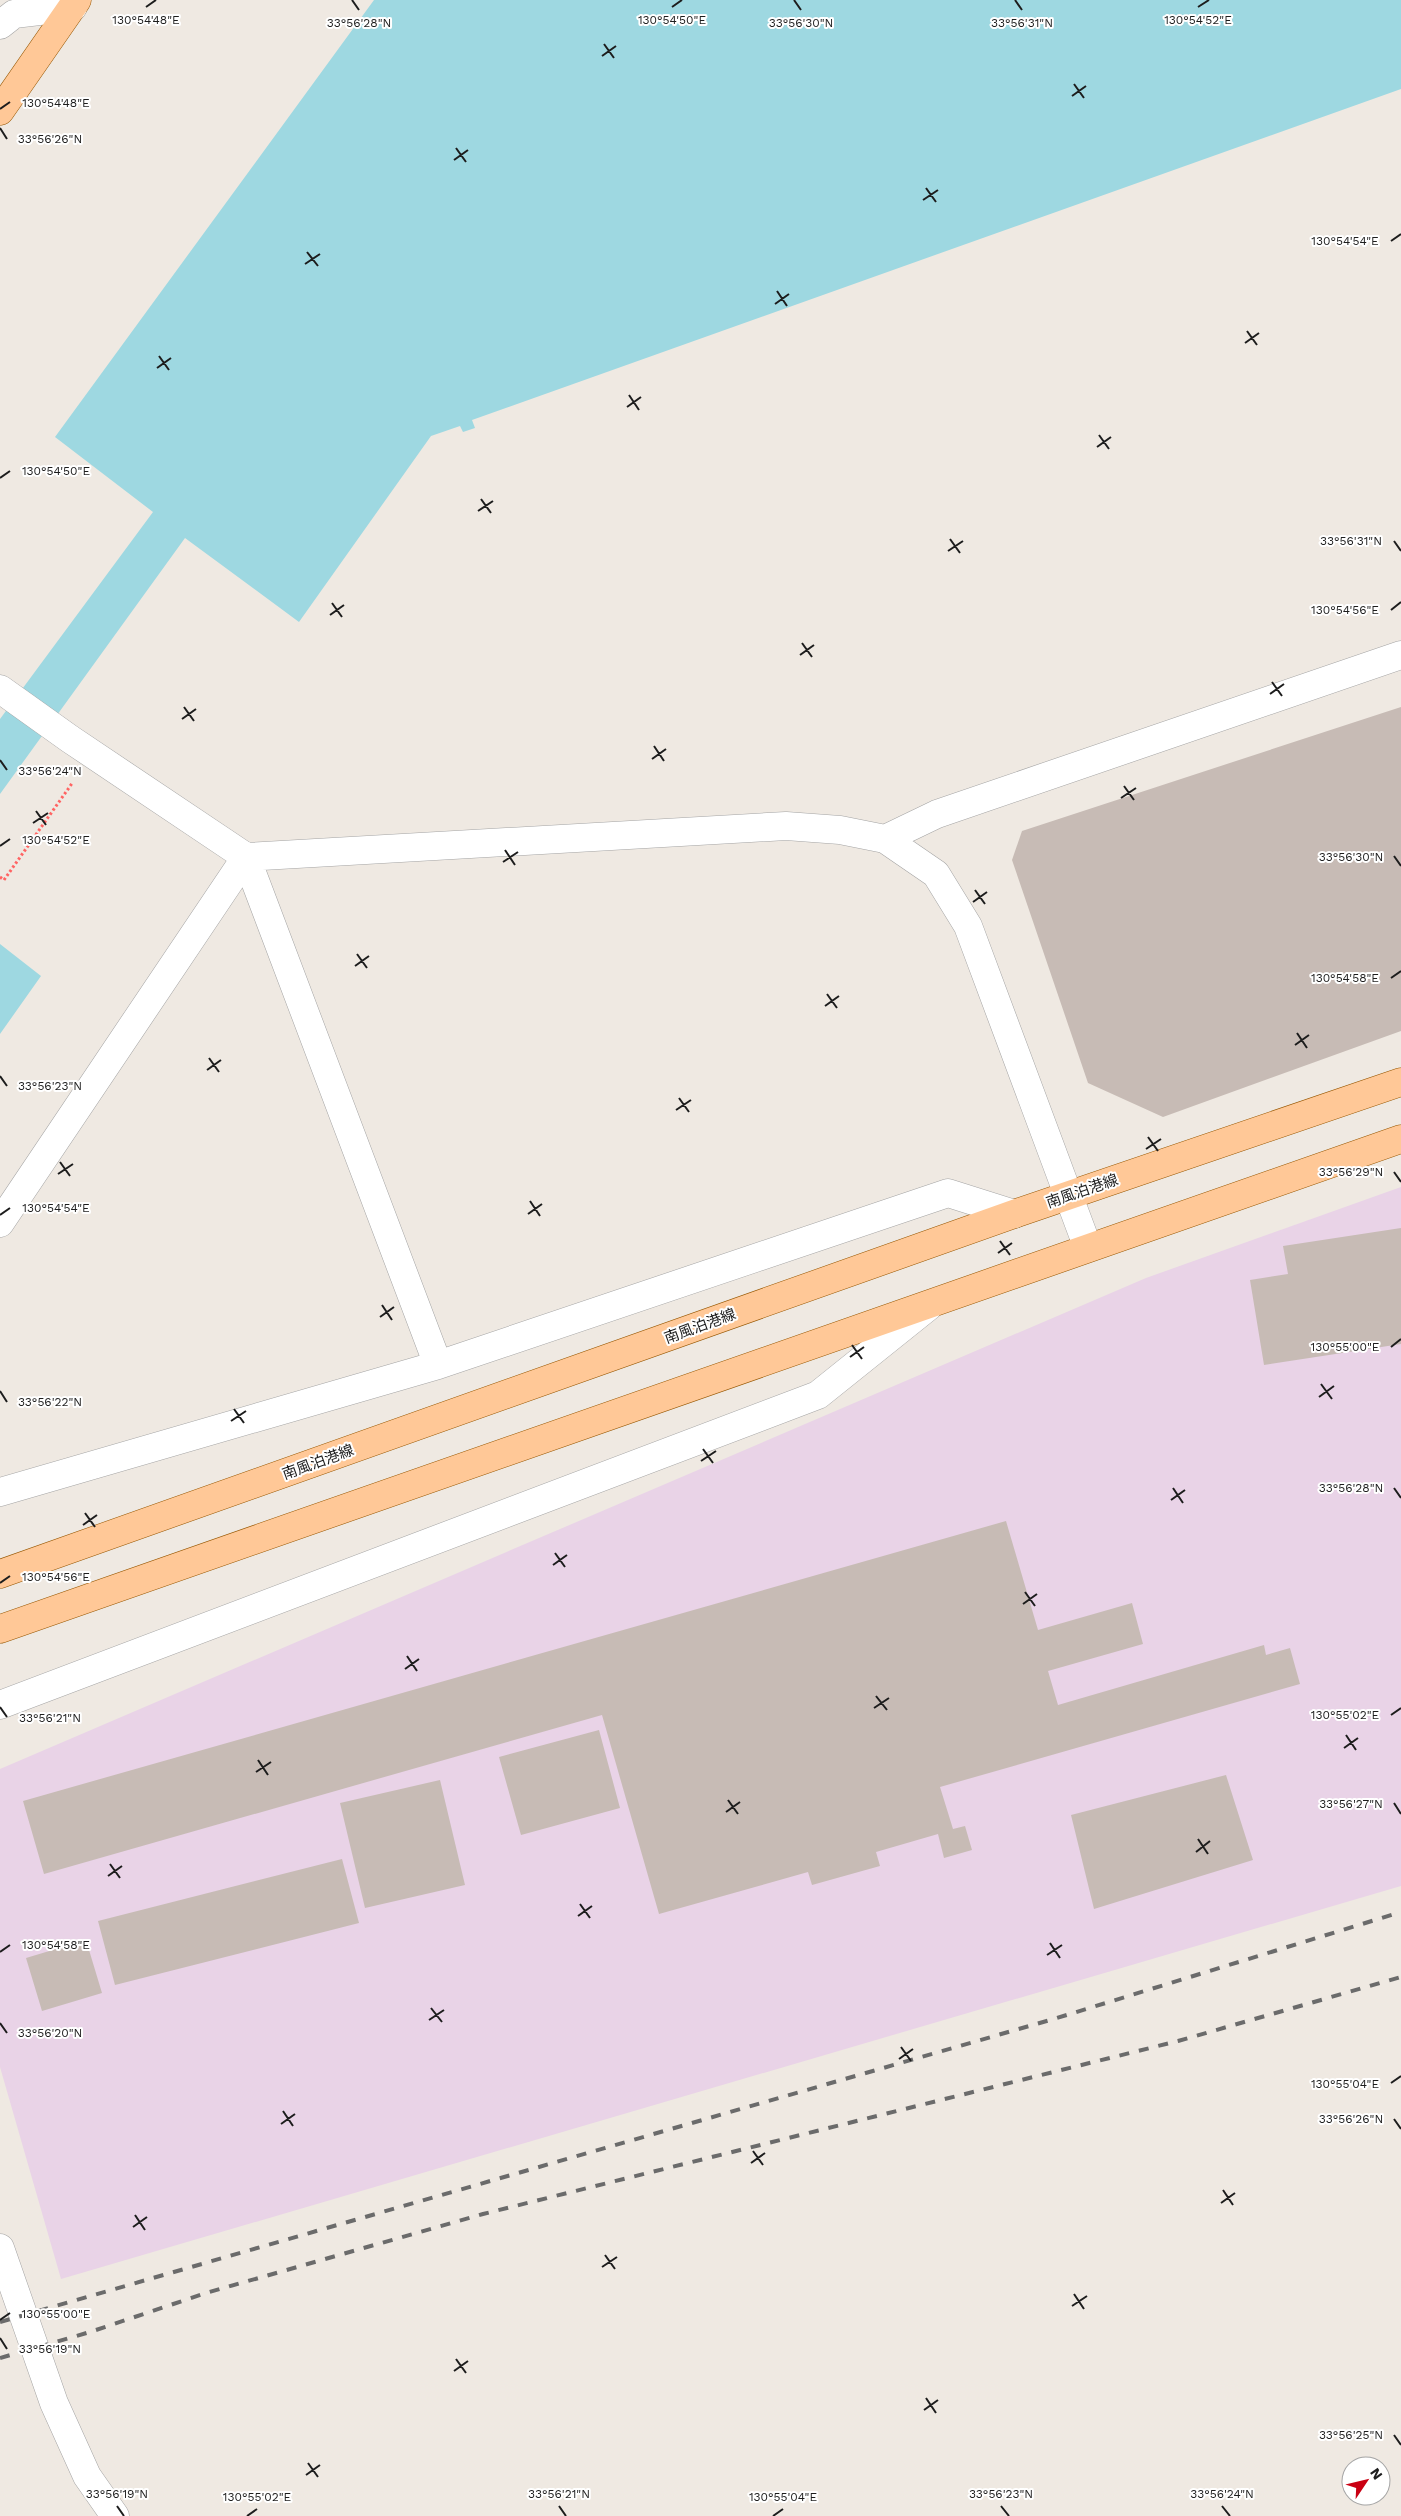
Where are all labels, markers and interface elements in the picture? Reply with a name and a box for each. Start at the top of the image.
text: 130°54'48"E [112,13,180,27]
text: 130°54'50"E [638,13,706,27]
text: 130°54'52"E [1164,13,1232,27]
text: 33°56'28"N [327,16,391,30]
text: 33°56'30"N [769,16,833,30]
text: 33°56'31"N [991,16,1053,30]
text: 130°54'48"E [22,96,90,110]
text: 33°56'26"N [18,132,82,146]
text: 130°54'54"E [1311,234,1379,248]
text: 130°54'50"E [22,464,90,478]
text: 33°56'31"N [1320,534,1382,548]
text: 130°54'56"E [1311,603,1379,617]
text: 33°56'24"N [18,764,82,778]
text: 130°54'52"E [22,833,90,847]
text: 33°56'30"N [1319,850,1383,864]
text: 130°54'58"E [1311,971,1379,985]
text: 33°56'23"N [18,1079,82,1093]
text: 33°56'29"N [1319,1165,1383,1179]
street label: 南風泊港線 [1044,1170,1120,1212]
text: 130°54'54"E [22,1201,90,1215]
street label: 南風泊港線 [662,1305,738,1347]
text: 130°55'00"E [1311,1340,1380,1354]
text: 33°56'22"N [18,1395,82,1409]
street label: 南風泊港線 [280,1441,356,1483]
text: 33°56'28"N [1319,1481,1383,1495]
text: 130°54'56"E [22,1570,90,1584]
text: 130°55'02"E [1311,1708,1380,1722]
text: 33°56'21"N [19,1711,81,1725]
text: 33°56'27"N [1319,1797,1383,1811]
text: 130°54'58"E [22,1938,90,1952]
text: 33°56'20"N [18,2026,82,2040]
text: 130°55'04"E [1311,2077,1379,2091]
text: 33°56'26"N [1319,2112,1383,2126]
text: 130°55'00"E [22,2307,91,2321]
text: 33°56'19"N [19,2342,81,2356]
text: 33°56'25"N [1319,2428,1383,2442]
north arrow [1341,2456,1391,2506]
text: N [1367,2465,1386,2482]
text: 33°56'19"N [86,2487,148,2501]
text: 33°56'21"N [528,2487,590,2501]
text: 33°56'23"N [969,2487,1033,2501]
text: 33°56'24"N [1190,2487,1254,2501]
text: 130°55'02"E [223,2490,292,2504]
text: 130°55'04"E [749,2490,817,2504]

